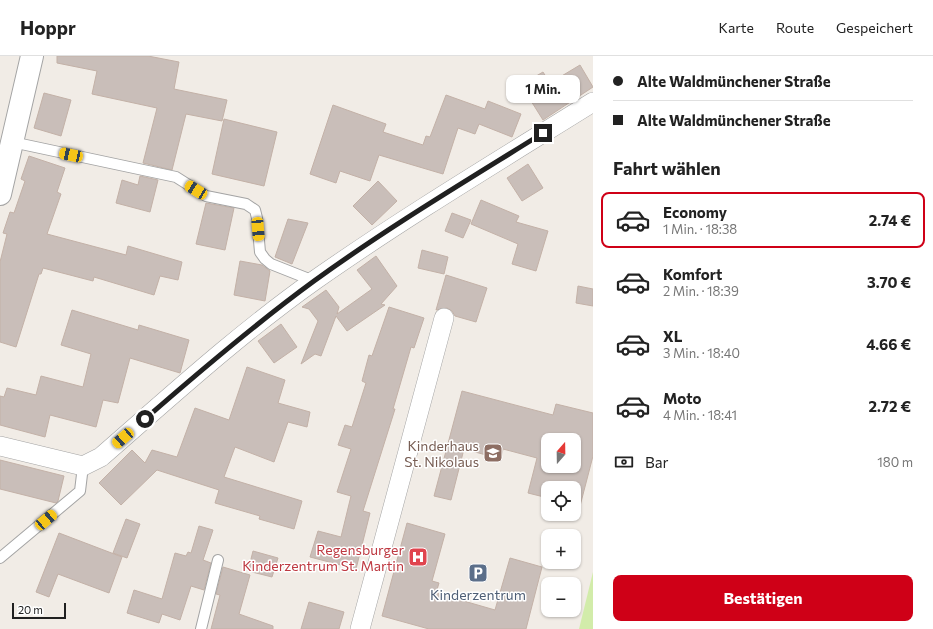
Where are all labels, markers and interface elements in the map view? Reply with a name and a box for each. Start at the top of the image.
text: Hoppr [20,16,76,39]
text: Karte [719,19,754,36]
text: Route [776,19,814,36]
text: Gespeichert [836,19,913,36]
text: Alte Waldmünchener Straße [637,72,831,90]
callout: 1 Min. [506,75,580,103]
text: 1 Min. [525,81,561,97]
text: Alte Waldmünchener Straße [637,111,831,129]
route end [534,124,552,142]
car [58,147,84,163]
text: Fahrt wählen [613,157,721,179]
car [183,179,209,201]
icon: car [615,202,651,238]
text: Economy [663,203,727,221]
text: 2.74 € [869,211,911,229]
car [251,217,265,241]
text: 1 Min. · 18:38 [663,221,737,237]
icon: car [615,264,651,300]
text: Komfort [663,265,722,283]
text: 3.70 € [867,273,911,291]
text: 2 Min. · 18:39 [663,283,739,299]
icon: car [615,326,651,362]
text: XL [663,327,682,345]
text: 4.66 € [866,335,911,353]
text: 3 Min. · 18:40 [663,345,740,361]
icon: car [615,388,651,424]
text: Moto [663,389,702,407]
text: 2.72 € [868,397,911,415]
text: 4 Min. · 18:41 [663,407,737,423]
route start [136,410,154,428]
car [110,426,136,450]
north arrow [541,433,581,473]
map controls [541,433,581,617]
place label: Kinderhaus St. Nikolaus [404,437,479,470]
school or university icon: Kinderhaus St. Nikolaus [482,442,504,464]
icon: cash [613,451,635,473]
text: Bar [645,453,669,471]
text: 180 m [877,454,913,470]
button: locate [541,481,581,521]
car [33,508,59,532]
button: + [541,529,581,569]
place label: Regensburger Kinderzentrum St. Martin [242,541,404,574]
hospital icon: Regensburger Kinderzentrum St. Martin [407,546,429,568]
parking icon: Kinderzentrum [467,562,489,584]
button: Bestätigen [613,575,913,621]
button: − [541,577,581,617]
place label: Kinderzentrum [430,586,526,603]
scale bar [12,601,66,620]
text: 20 m [18,603,43,616]

